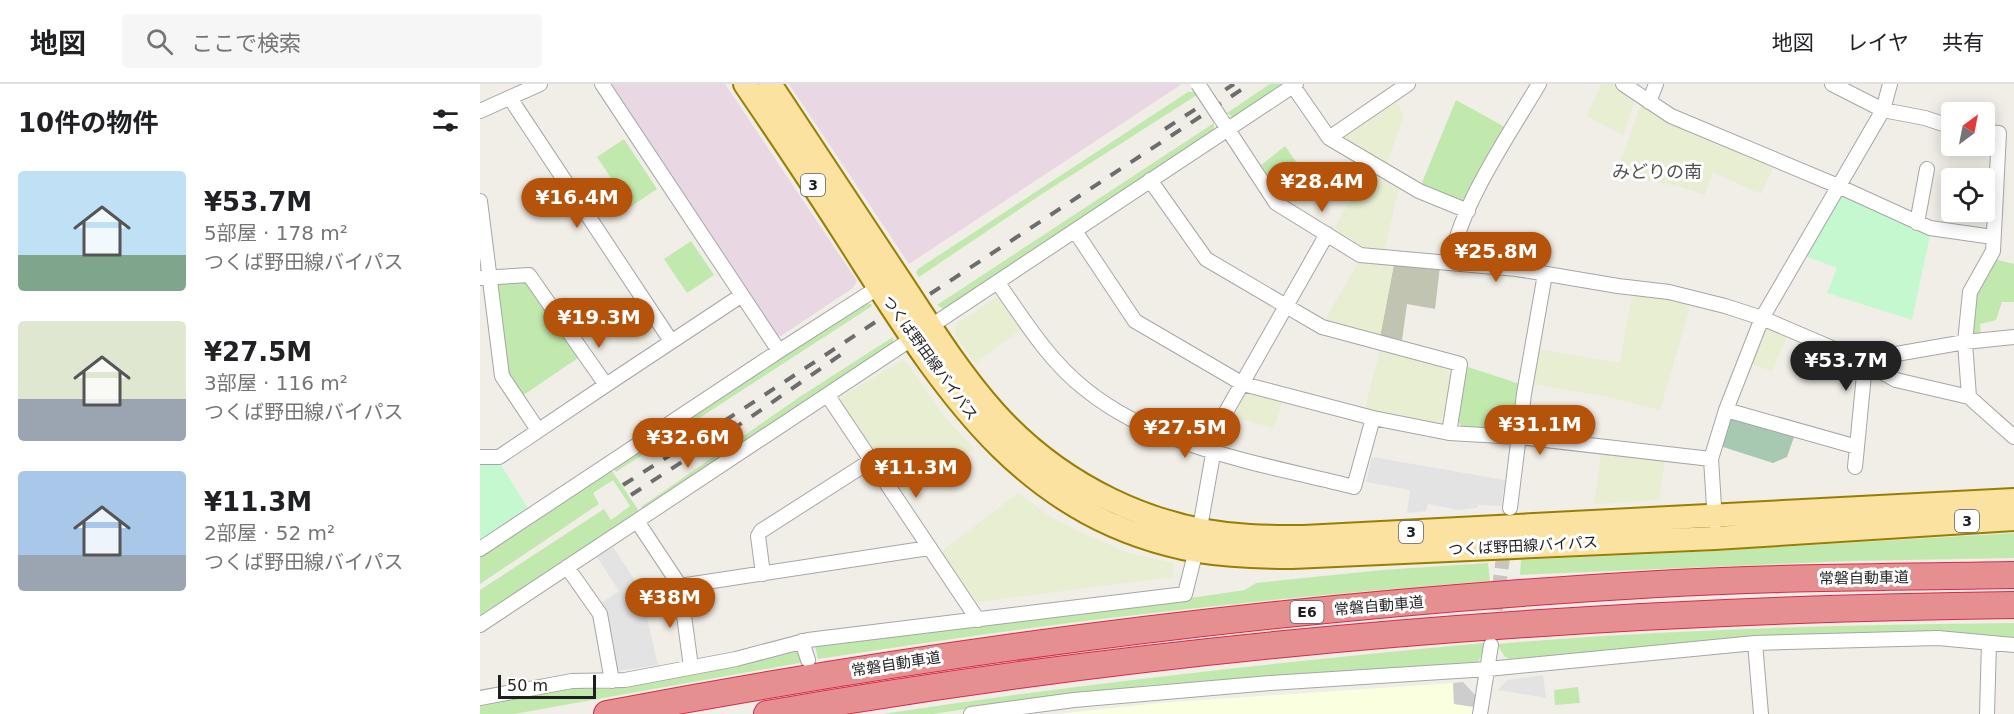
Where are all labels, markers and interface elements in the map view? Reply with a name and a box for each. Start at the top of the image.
search box [122,14,542,68]
icon: search [143,25,176,58]
text: 地図 [30,27,86,60]
text: ここで検索 [191,31,301,56]
text: 地図 [1772,31,1814,55]
text: レイヤ [1847,31,1909,55]
text: 共有 [1942,31,1984,55]
north arrow [1941,102,1995,156]
map controls [1941,102,1995,222]
icon: filters [429,104,462,137]
text: 10件の物件 [18,108,158,138]
district label: みどりの南 [1612,161,1702,182]
pin: ¥28.4M [1273,162,1371,213]
button: locate [1941,168,1995,222]
text: ¥28.4M [1280,169,1364,193]
road number: 3 [801,174,825,196]
pin: ¥16.4M [528,178,626,229]
text: ¥16.4M [535,185,619,209]
text: ¥53.7M [204,187,312,217]
icon: home [66,195,138,267]
text: 5部屋 · 178 m² [204,221,348,245]
pin: ¥25.8M [1447,232,1545,283]
text: ¥25.8M [1454,239,1538,263]
text: つくば野田線バイパス [204,250,404,274]
street label: つくば野田線バイパス [879,292,981,424]
pin: ¥19.3M [550,298,648,349]
text: ¥19.3M [557,305,641,329]
text: ¥27.5M [204,337,312,367]
pin: ¥53.7M [1797,341,1895,392]
icon: home [66,345,138,417]
text: ¥53.7M [1804,348,1888,372]
text: 3部屋 · 116 m² [204,371,348,395]
text: つくば野田線バイパス [204,400,404,424]
pin: ¥31.1M [1491,405,1589,456]
pin: ¥27.5M [1136,408,1234,459]
text: ¥31.1M [1498,412,1582,436]
text: ¥27.5M [1143,415,1227,439]
pin: ¥32.6M [639,418,737,469]
text: ¥32.6M [646,425,730,449]
pin: ¥11.3M [867,448,965,499]
text: ¥11.3M [874,455,958,479]
text: ¥11.3M [204,487,312,517]
icon: home [66,495,138,567]
road number: 3 [1955,510,1979,532]
text: 2部屋 · 52 m² [204,521,335,545]
road number: 3 [1399,521,1423,543]
street label: つくば野田線バイパス [1448,533,1598,559]
text: つくば野田線バイパス [204,550,404,574]
street label: 常磐自動車道 [1819,568,1909,588]
pin: ¥38M [634,578,706,629]
text: ¥38M [639,585,701,609]
street label: 常磐自動車道 [1333,593,1425,619]
road number: E6 [1290,601,1324,623]
street label: 常磐自動車道 [850,648,942,680]
scale bar [498,672,596,700]
text: 50 m [507,676,548,695]

